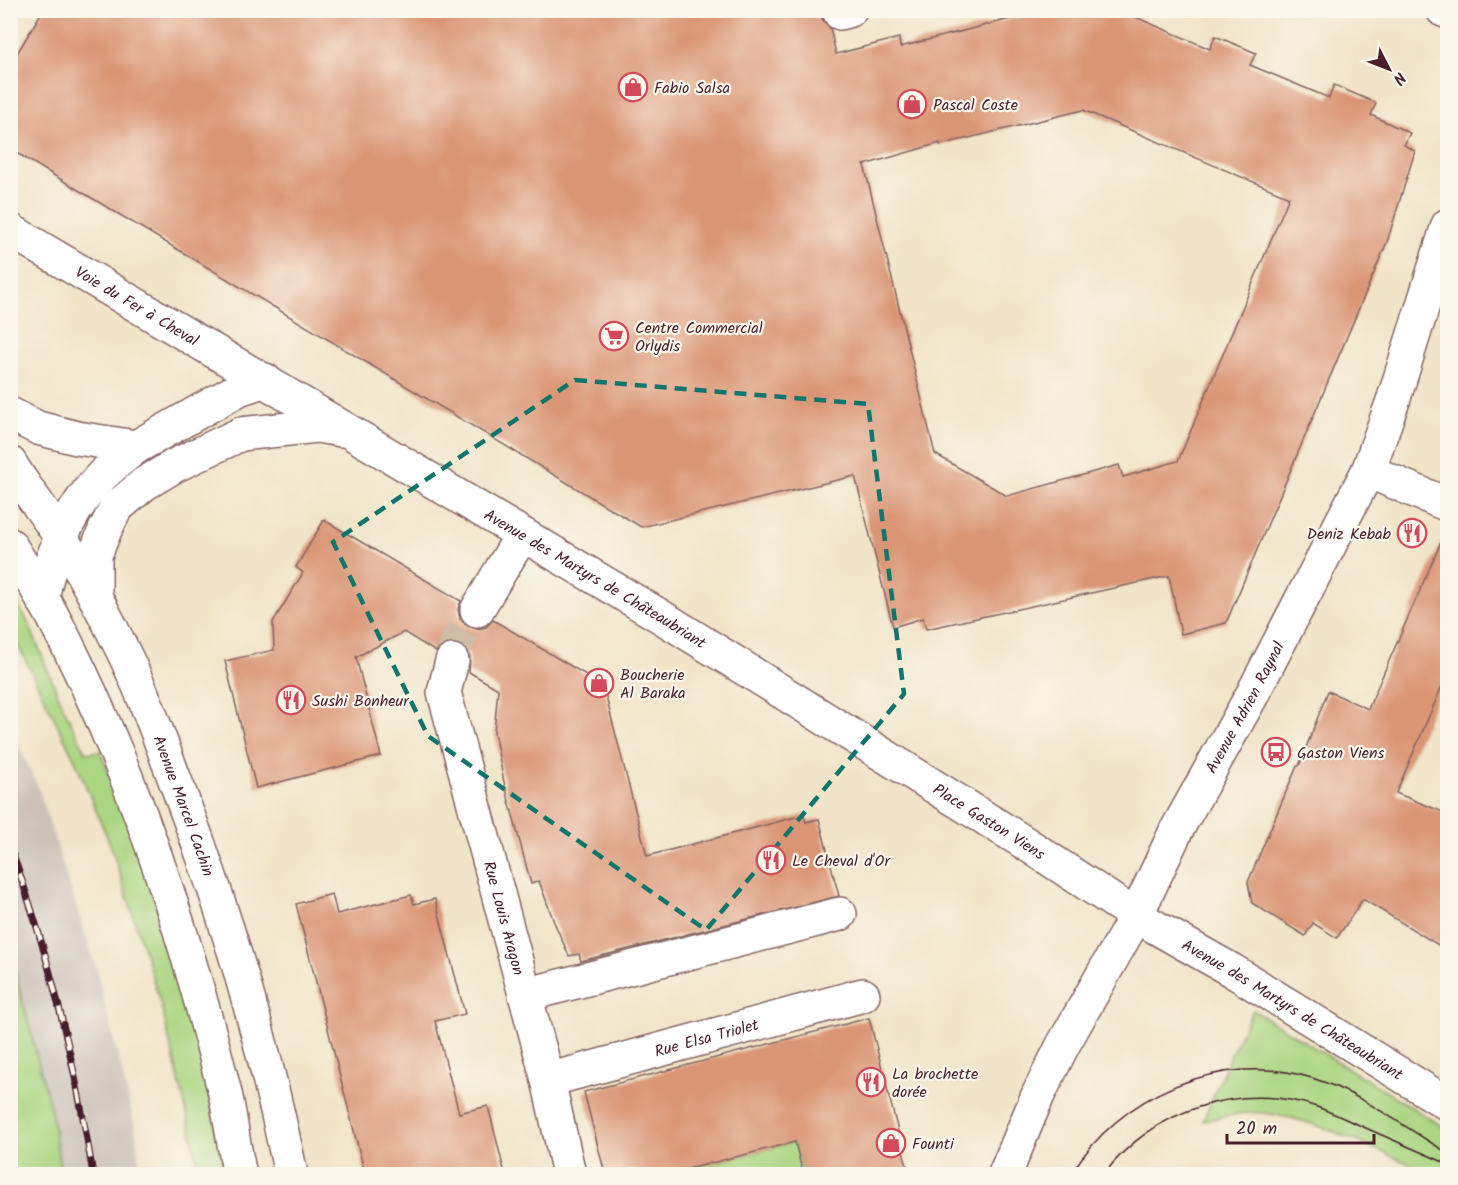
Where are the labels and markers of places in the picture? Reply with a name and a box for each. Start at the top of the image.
shop icon: Fabio Salsa [617,71,649,103]
place label: Fabio Salsa [654,76,730,101]
shop icon: Pascal Coste [896,88,928,120]
place label: Pascal Coste [933,93,1018,118]
place label: Centre Commercial Orlydis [635,316,763,359]
supermarket icon: Centre Commercial Orlydis [598,320,630,352]
restaurant icon: Deniz Kebab [1396,517,1428,549]
place label: Deniz Kebab [1307,522,1392,547]
place label: Boucherie Al Baraka [620,663,686,706]
shop icon: Boucherie Al Baraka [583,667,615,699]
restaurant icon: Sushi Bonheur [275,684,307,716]
place label: Sushi Bonheur [312,689,410,714]
bus stop icon: Gaston Viens [1260,736,1292,768]
place label: Gaston Viens [1297,741,1385,766]
restaurant icon: Le Cheval d'Or [755,844,787,876]
place label: Le Cheval d'Or [792,849,891,874]
place label: La brochette dorée [892,1062,978,1105]
restaurant icon: La brochette dorée [855,1066,887,1098]
shop icon: Founti [875,1127,907,1159]
place label: Founti [912,1132,955,1157]

